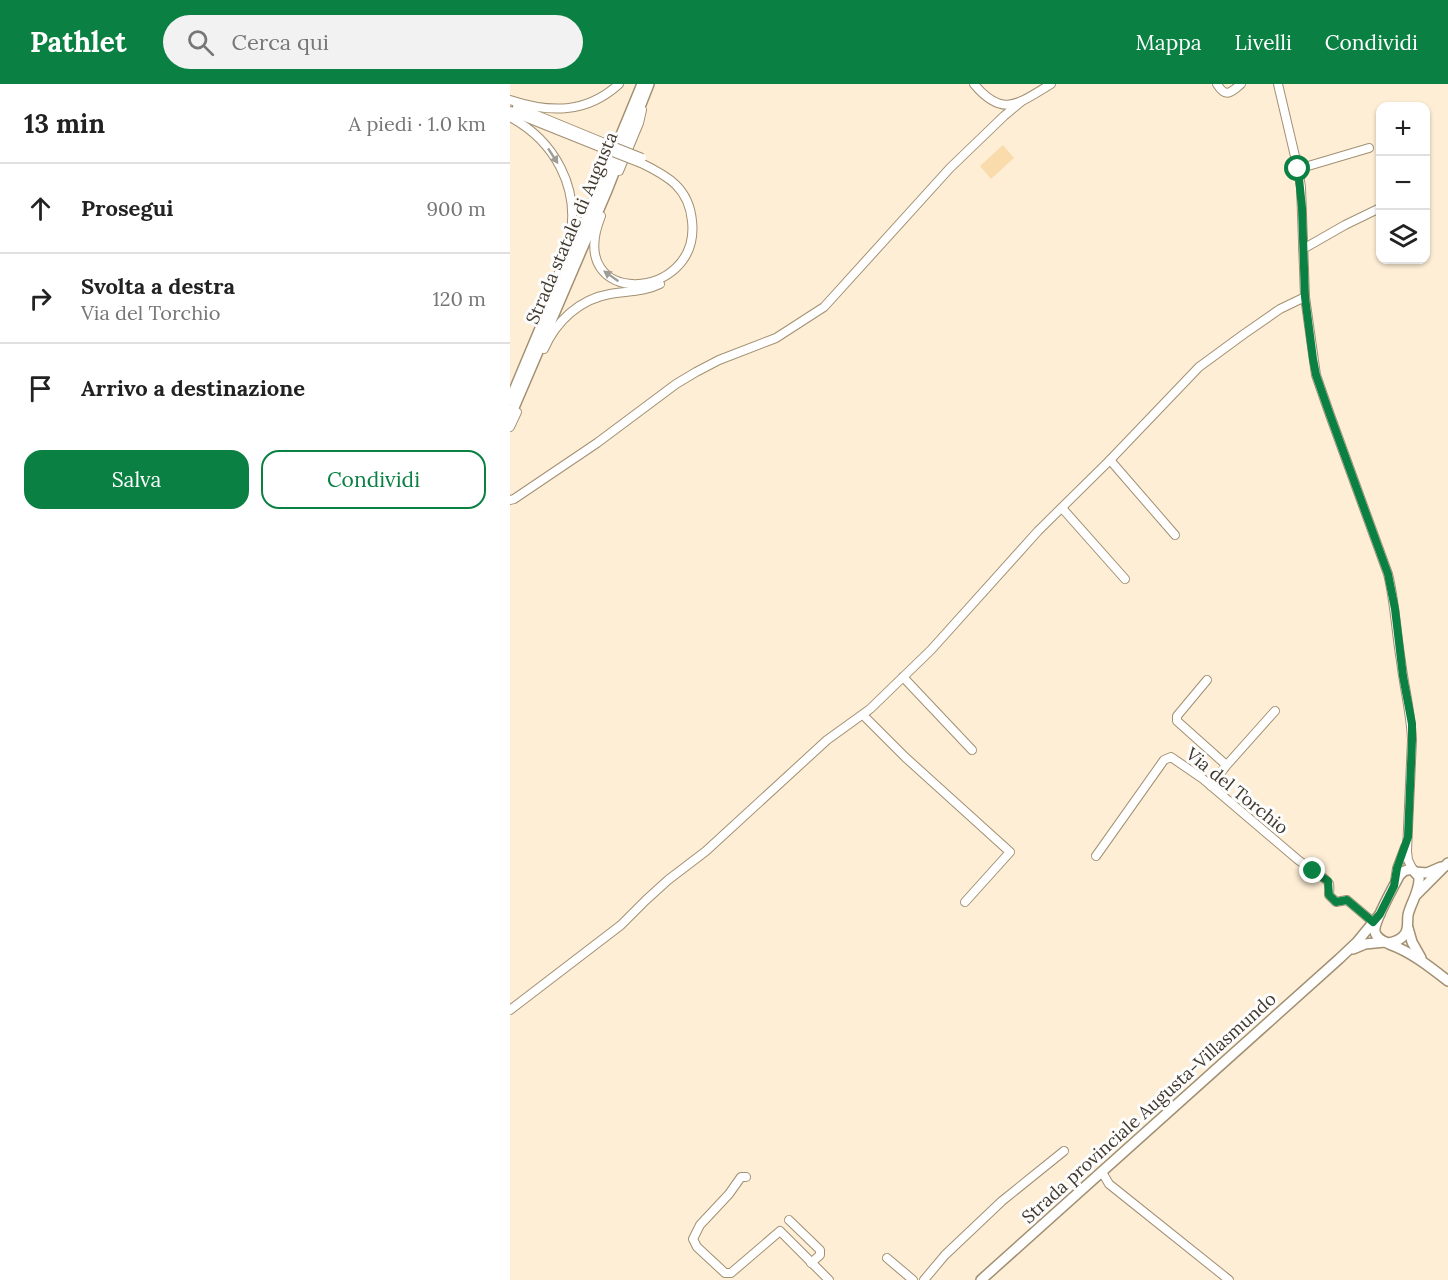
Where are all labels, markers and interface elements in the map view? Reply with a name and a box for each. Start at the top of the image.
search box [163,15,583,69]
text: Pathlet [30,24,127,60]
icon: search [184,26,217,59]
text: Cerca qui [232,28,329,56]
text: Mappa [1136,29,1202,56]
text: Livelli [1235,29,1292,56]
text: Condividi [1325,29,1418,56]
map controls [1376,102,1430,264]
button: + [1376,102,1430,156]
text: 13 min [24,107,105,140]
text: A piedi · 1.0 km [349,111,486,136]
street label: Strada statale di Augusta [521,128,623,327]
one-way arrow [547,148,558,164]
route start [1284,155,1310,181]
button: − [1376,156,1430,210]
icon: ahead [24,192,57,225]
text: Prosegui [81,194,173,222]
text: 900 m [426,196,486,221]
button: layers [1376,210,1430,264]
one-way arrow [604,270,620,282]
text: Svolta a destra [81,272,235,300]
icon: right [24,282,57,315]
text: 120 m [432,286,486,311]
text: Via del Torchio [81,300,220,325]
icon: arrive [24,372,57,405]
text: Arrivo a destinazione [81,374,305,402]
button: Salva [24,450,249,509]
button: Condividi [261,450,486,509]
street label: Via del Torchio [1181,742,1293,839]
route end [1299,857,1325,883]
street label: Strada provinciale Augusta-Villasmundo [1017,987,1281,1228]

